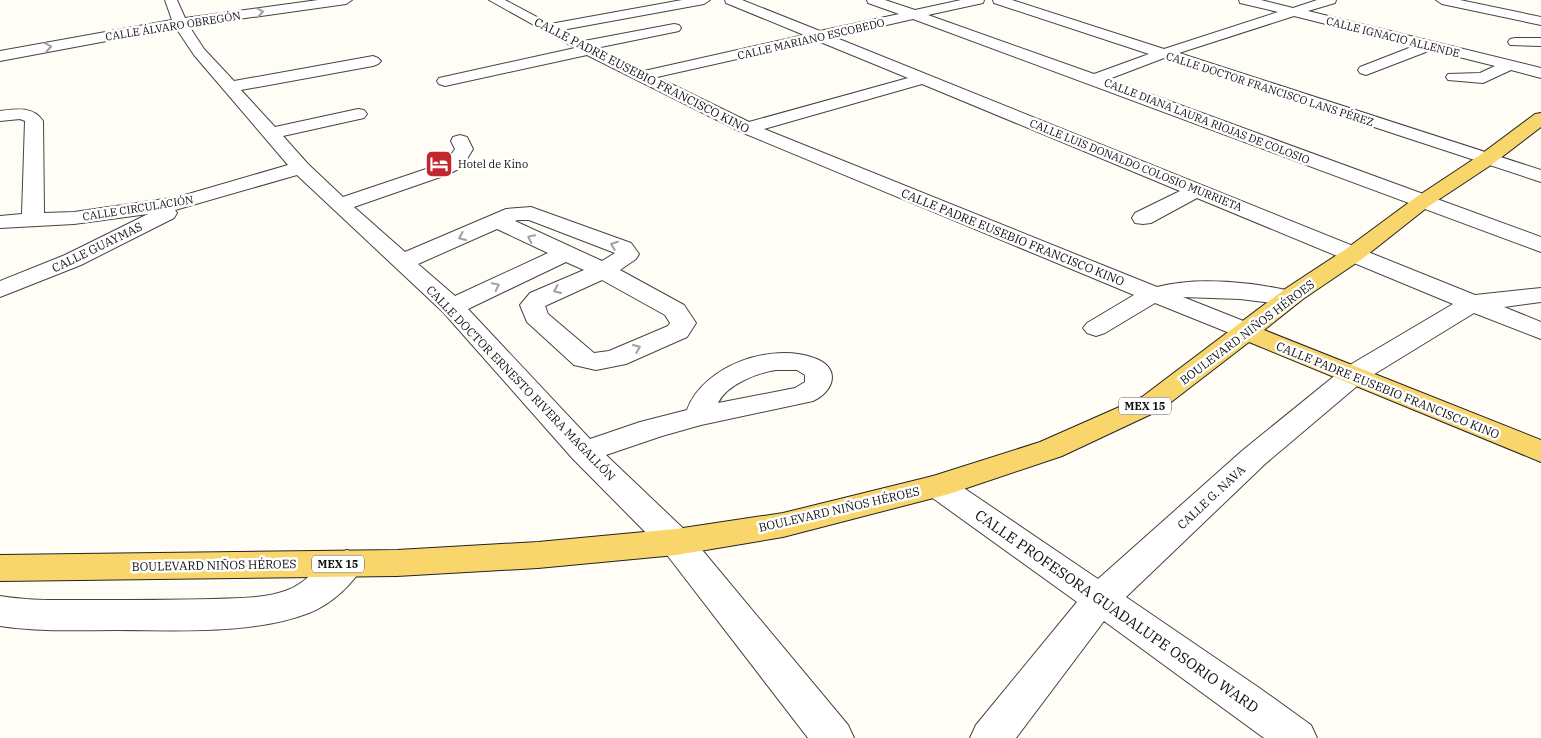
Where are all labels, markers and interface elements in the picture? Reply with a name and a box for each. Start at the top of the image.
one-way arrow [256,7,264,18]
street label: CALLE ÁLVARO OBREGÓN [104,8,242,44]
street label: CALLE PADRE EUSEBIO FRANCISCO KINO [532,14,752,136]
street label: CALLE IGNACIO ALLENDE [1325,14,1461,60]
street label: CALLE MARIANO ESCOBEDO [736,15,886,63]
one-way arrow [44,42,52,53]
street label: CALLE DOCTOR FRANCISCO LANS PÉREZ [1164,49,1376,129]
street label: CALLE DIANA LAURA RIOJAS DE COLOSIO [1102,75,1312,167]
street label: CALLE LUIS DONALDO COLOSIO MURRIETA [1028,116,1245,214]
hotel icon: Hotel de Kino [424,149,454,179]
place label: Hotel de Kino [458,157,528,171]
street label: CALLE PADRE EUSEBIO FRANCISCO KINO [899,185,1127,289]
street label: CALLE CIRCULACIÓN [82,192,195,224]
street label: CALLE GUAYMAS [49,219,145,275]
one-way arrow [458,230,467,241]
one-way arrow [527,234,536,244]
one-way arrow [610,240,619,251]
street label: BOULEVARD NIÑOS HÉROES [1177,276,1317,388]
street label: CALLE DOCTOR ERNESTO RIVERA MAGALLÓN [423,282,619,484]
one-way arrow [491,282,500,293]
one-way arrow [553,283,562,294]
street label: CALLE PADRE EUSEBIO FRANCISCO KINO [1274,338,1502,442]
one-way arrow [632,344,641,355]
road number: MEX 15 [1119,398,1171,414]
street label: CALLE G. NAVA [1174,461,1249,532]
street label: BOULEVARD NIÑOS HÉROES [757,483,921,535]
street label: CALLE PROFESORA GUADALUPE OSORIO WARD [971,505,1263,717]
street label: BOULEVARD NIÑOS HÉROES [132,556,296,574]
road number: MEX 15 [312,556,364,572]

